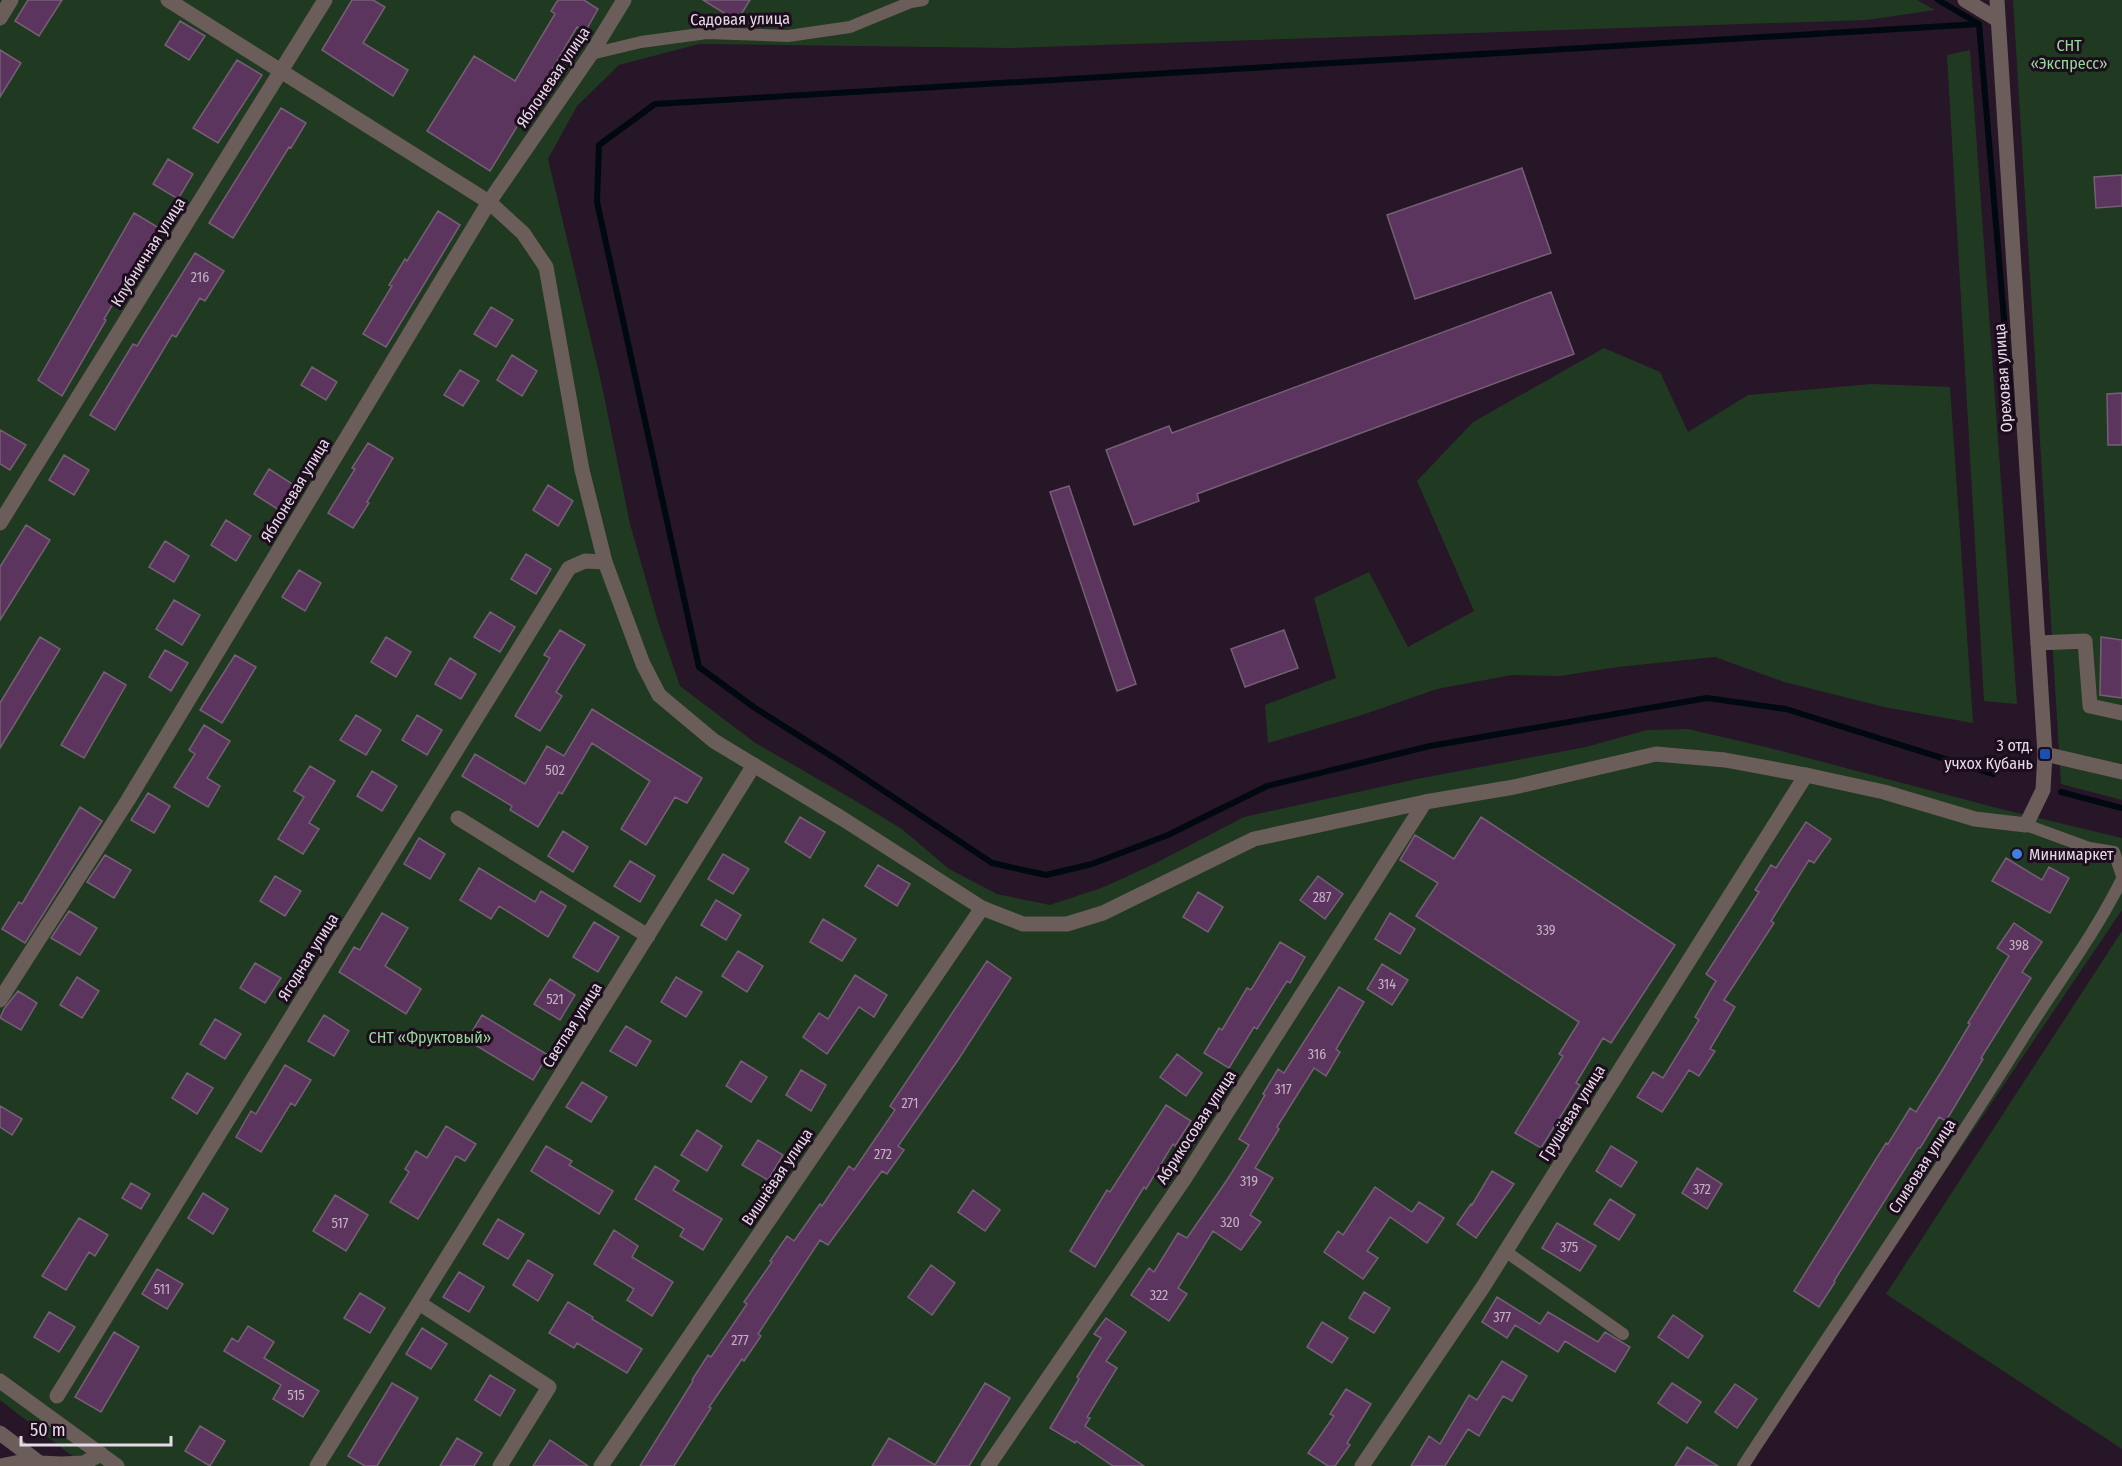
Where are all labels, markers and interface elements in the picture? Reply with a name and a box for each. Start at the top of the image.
street label: Садовая улица [690,9,790,29]
street label: Яблоневая улица [512,23,594,131]
park label: СНТ «Экспресс» [2030,36,2108,73]
street label: Клубничная улица [107,194,189,310]
house number: 216 [191,269,209,286]
street label: Ореховая улица [1990,323,2016,433]
street label: Яблоневая улица [257,435,333,545]
place label: 3 отд. учхох Кубань [1945,736,2033,773]
marker: 3 отд. учхох Кубань [2038,747,2052,761]
house number: 502 [545,762,565,779]
place label: Минимаркет [2029,845,2114,864]
marker: Минимаркет [2010,847,2024,861]
house number: 287 [1313,889,1332,906]
street label: Ягодная улица [274,910,342,1004]
house number: 339 [1536,922,1556,939]
house number: 398 [2009,937,2029,954]
house number: 314 [1378,976,1396,993]
street label: Светлая улица [538,979,606,1071]
house number: 521 [546,991,564,1008]
park label: СНТ «Фруктовый» [369,1028,491,1047]
house number: 316 [1308,1046,1326,1063]
street label: Грушёвая улица [1535,1061,1609,1165]
street label: Абрикосовая улица [1152,1066,1240,1188]
house number: 317 [1274,1081,1292,1098]
house number: 271 [901,1095,919,1112]
street label: Сливовая улица [1884,1115,1960,1217]
street label: Вишнёвая улица [738,1125,816,1229]
house number: 272 [874,1146,892,1163]
house number: 319 [1240,1173,1258,1190]
house number: 372 [1693,1181,1711,1198]
house number: 320 [1220,1214,1240,1231]
house number: 517 [332,1215,349,1232]
house number: 375 [1560,1239,1578,1256]
house number: 511 [154,1281,170,1298]
house number: 322 [1150,1287,1168,1304]
house number: 377 [1493,1309,1511,1326]
house number: 277 [731,1332,749,1349]
house number: 515 [287,1387,305,1404]
scale bar [21,1409,171,1447]
text: 50 m [30,1419,66,1441]

